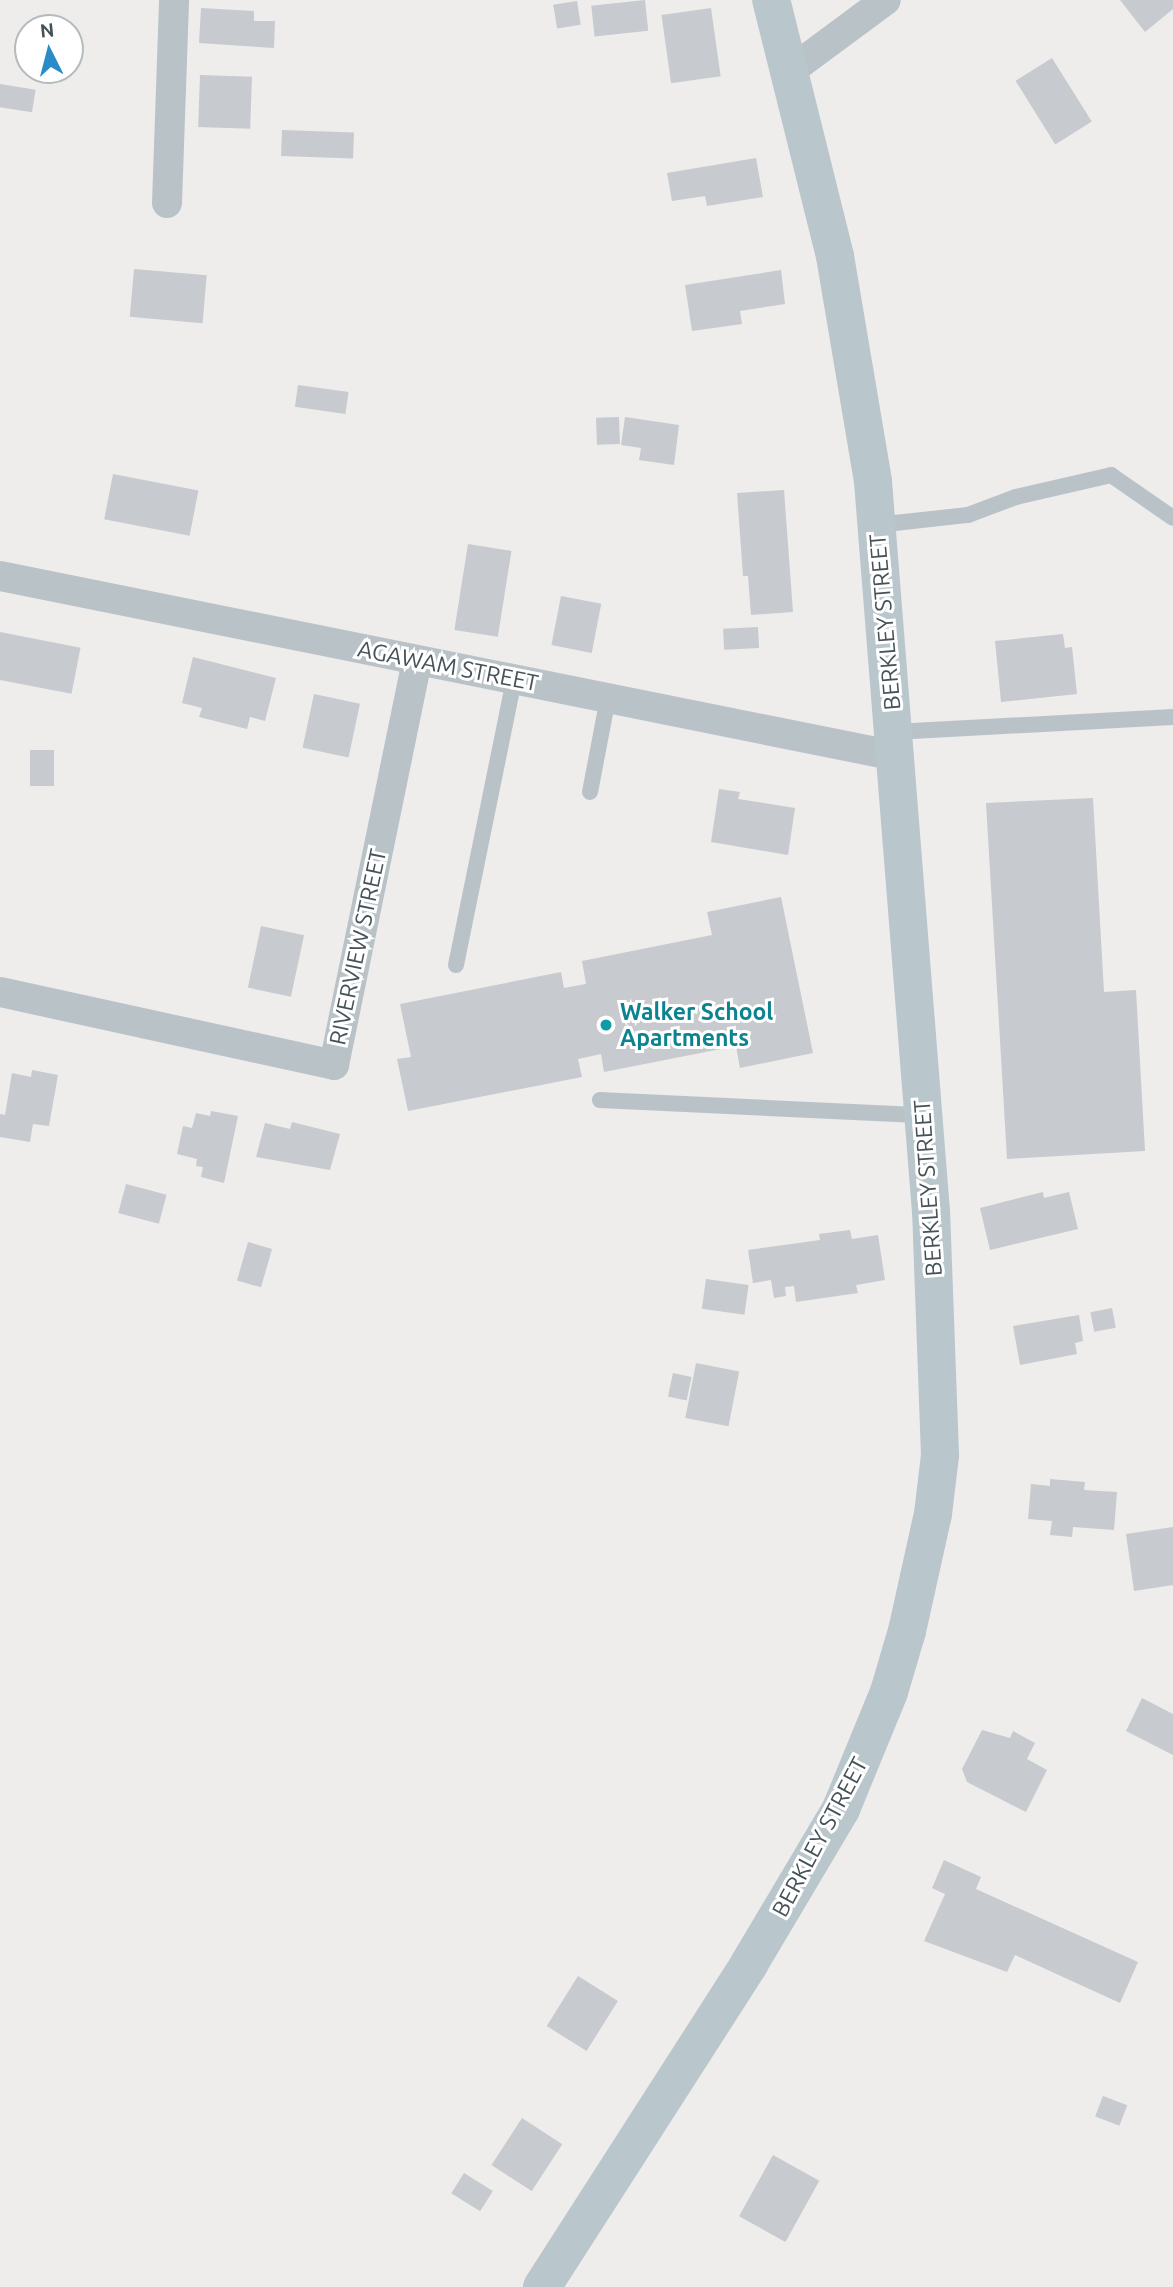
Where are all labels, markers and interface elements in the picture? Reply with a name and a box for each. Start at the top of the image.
north arrow [14,14,84,84]
text: N [39,18,55,42]
street label: BERKLEY STREET [864,533,906,711]
street label: AGAWAM STREET [355,635,541,697]
street label: RIVERVIEW STREET [324,846,392,1048]
place label: Walker School Apartments [620,998,773,1052]
marker: Walker School Apartments [598,1017,614,1033]
street label: BERKLEY STREET [908,1099,948,1277]
street label: BERKLEY STREET [766,1752,874,1922]

